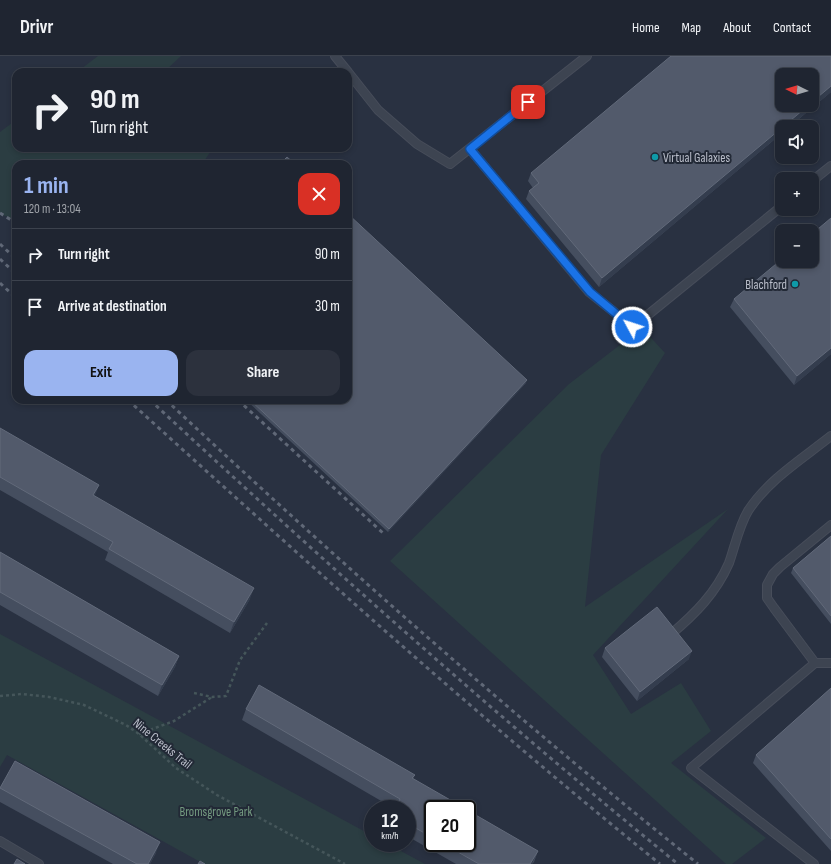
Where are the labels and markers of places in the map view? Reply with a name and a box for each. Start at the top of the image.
pin [511,85,545,119]
place label: Virtual Galaxies [663,150,730,166]
marker: Virtual Galaxies [650,152,660,162]
place label: Blachford [745,277,787,293]
marker: Blachford [790,279,800,289]

